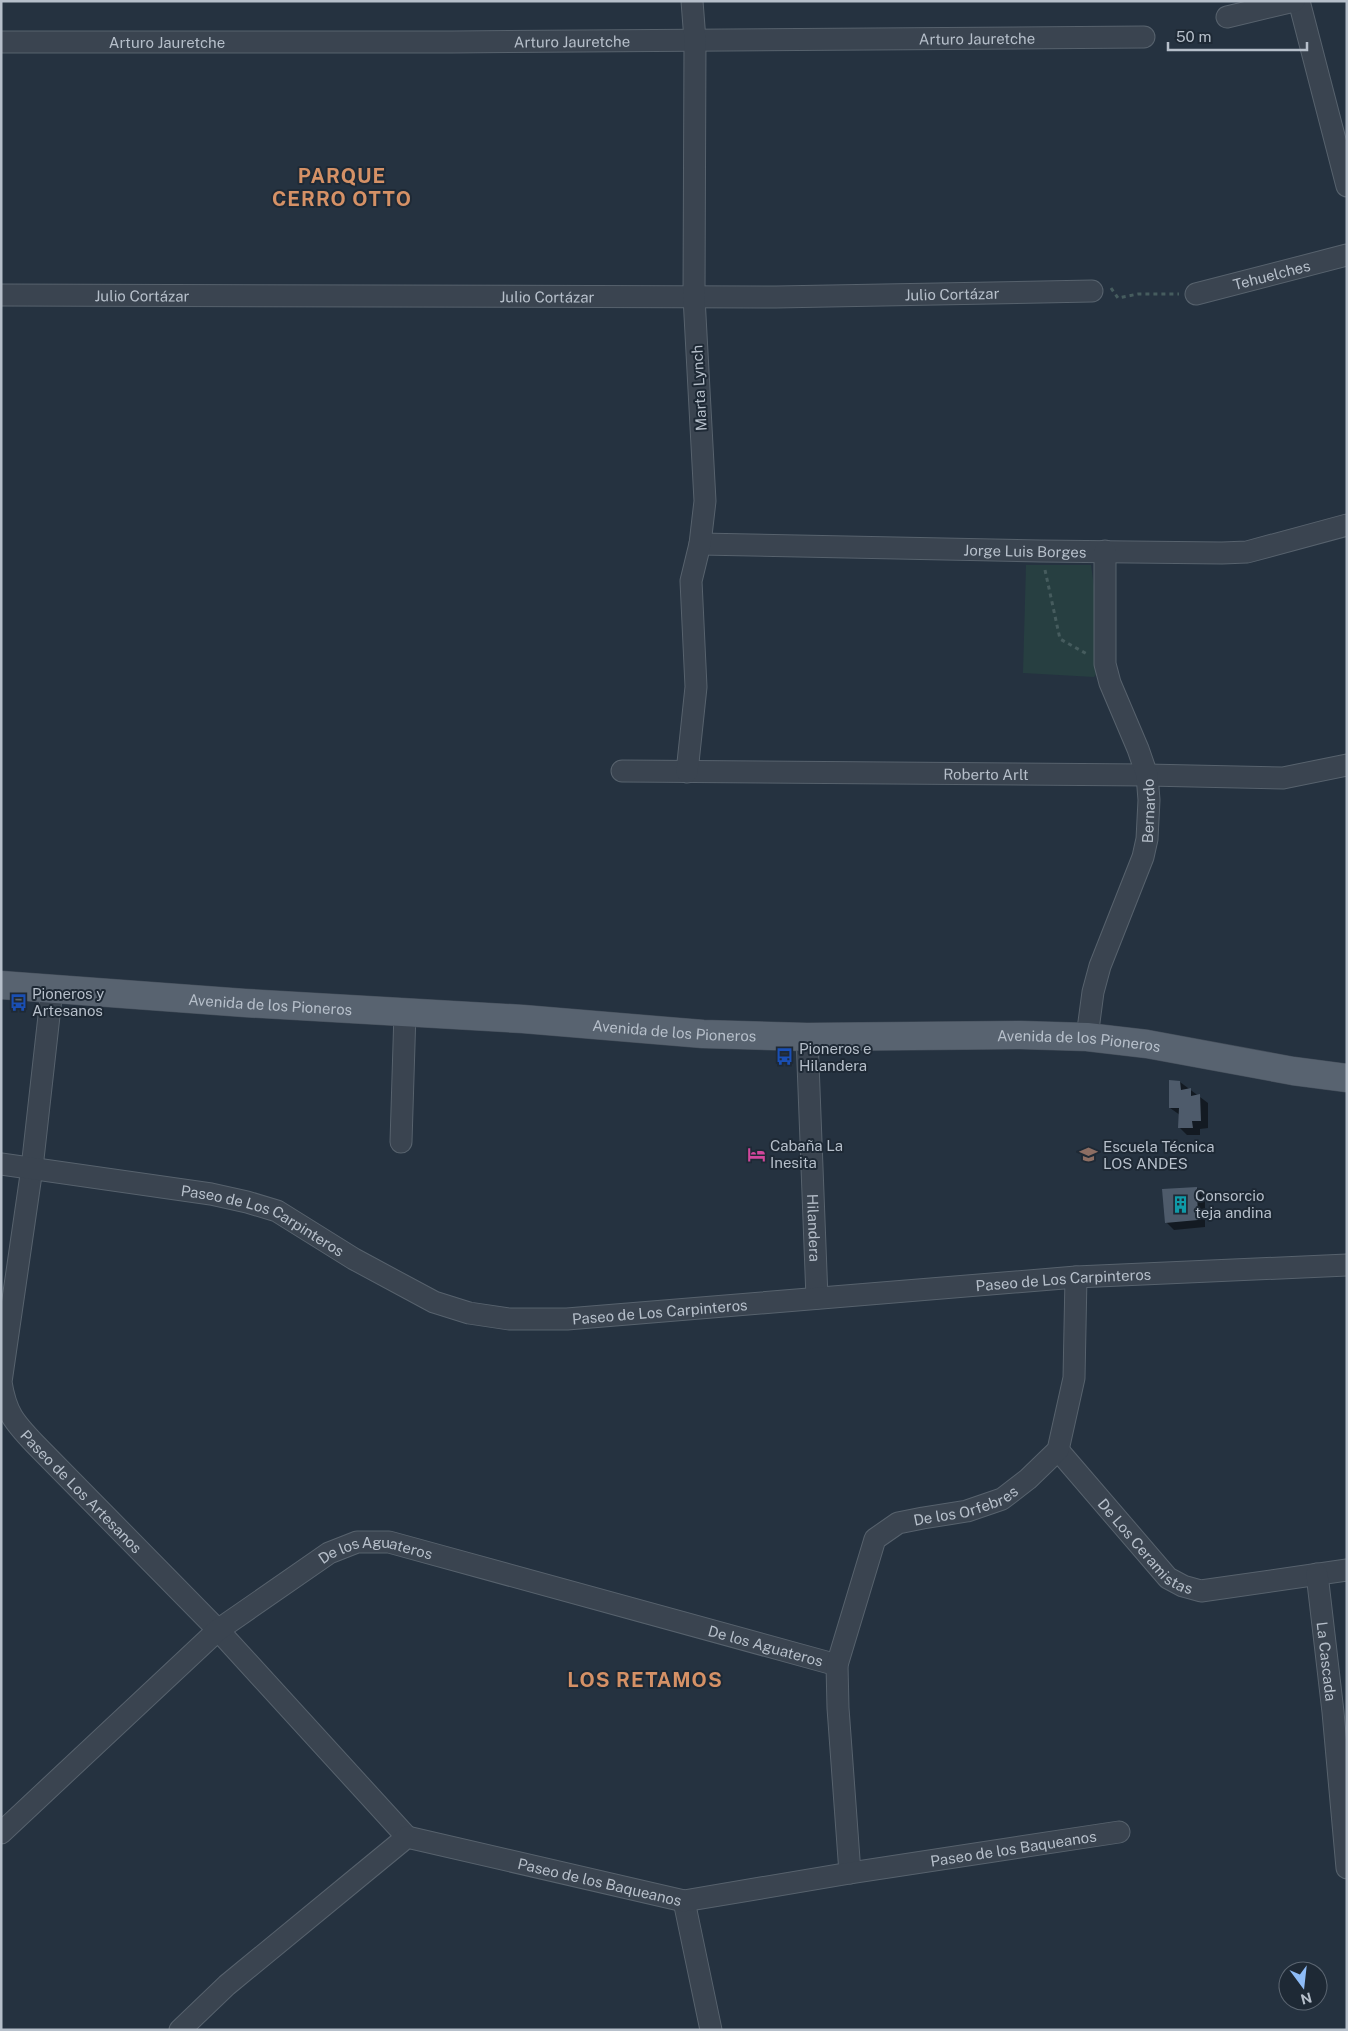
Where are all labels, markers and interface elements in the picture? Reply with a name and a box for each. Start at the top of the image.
scale bar [1168,20,1307,52]
text: 50 m [1176,28,1211,45]
street label: Arturo Jauretche [919,29,1035,47]
street label: Arturo Jauretche [514,32,630,50]
street label: Arturo Jauretche [109,34,225,51]
district label: PARQUE CERRO OTTO [272,164,412,211]
street label: Tehuelches [1231,256,1312,293]
street label: Julio Cortázar [904,284,1000,303]
street label: Julio Cortázar [95,287,190,304]
street label: Julio Cortázar [500,288,595,305]
street label: Marta Lynch [688,344,710,432]
street label: Jorge Luis Borges [963,541,1086,560]
street label: Roberto Arlt [943,765,1029,783]
street label: Bernardo [1138,778,1158,844]
place label: Pioneros y Artesanos [32,985,104,1019]
street label: Avenida de los Pioneros [188,990,353,1018]
bus stop icon: Pioneros y Artesanos [8,992,28,1012]
street label: Avenida de los Pioneros [592,1016,757,1044]
street label: Avenida de los Pioneros [997,1026,1162,1055]
place label: Pioneros e Hilandera [799,1040,872,1074]
bus stop icon: Pioneros e Hilandera [775,1047,795,1067]
place label: Cabaña La Inesita [770,1137,843,1171]
place label: Escuela Técnica LOS ANDES [1103,1138,1215,1172]
hotel icon: Cabaña La Inesita [746,1144,766,1164]
school or university icon: Escuela Técnica LOS ANDES [1079,1145,1099,1165]
street label: Paseo de Los Carpinteros [180,1181,347,1259]
place label: Consorcio teja andina [1195,1187,1272,1221]
street label: Hilandera [805,1194,824,1262]
building icon: Consorcio teja andina [1171,1194,1191,1214]
street label: Paseo de Los Carpinteros [975,1265,1152,1294]
street label: Paseo de Los Carpinteros [571,1296,748,1327]
street label: Paseo de Los Artesanos [17,1426,146,1556]
street label: De los Orfebres [912,1482,1021,1528]
street label: De Los Ceramistas [1095,1495,1195,1597]
street label: De los Aguateros [315,1534,435,1567]
street label: La Cascada [1314,1621,1340,1702]
street label: De los Aguateros [706,1622,825,1669]
district label: LOS RETAMOS [567,1668,723,1692]
street label: Paseo de los Baqueanos [929,1827,1098,1869]
street label: Paseo de los Baqueanos [516,1854,683,1909]
north arrow [1278,1961,1328,2011]
text: N [1299,1989,1314,2008]

